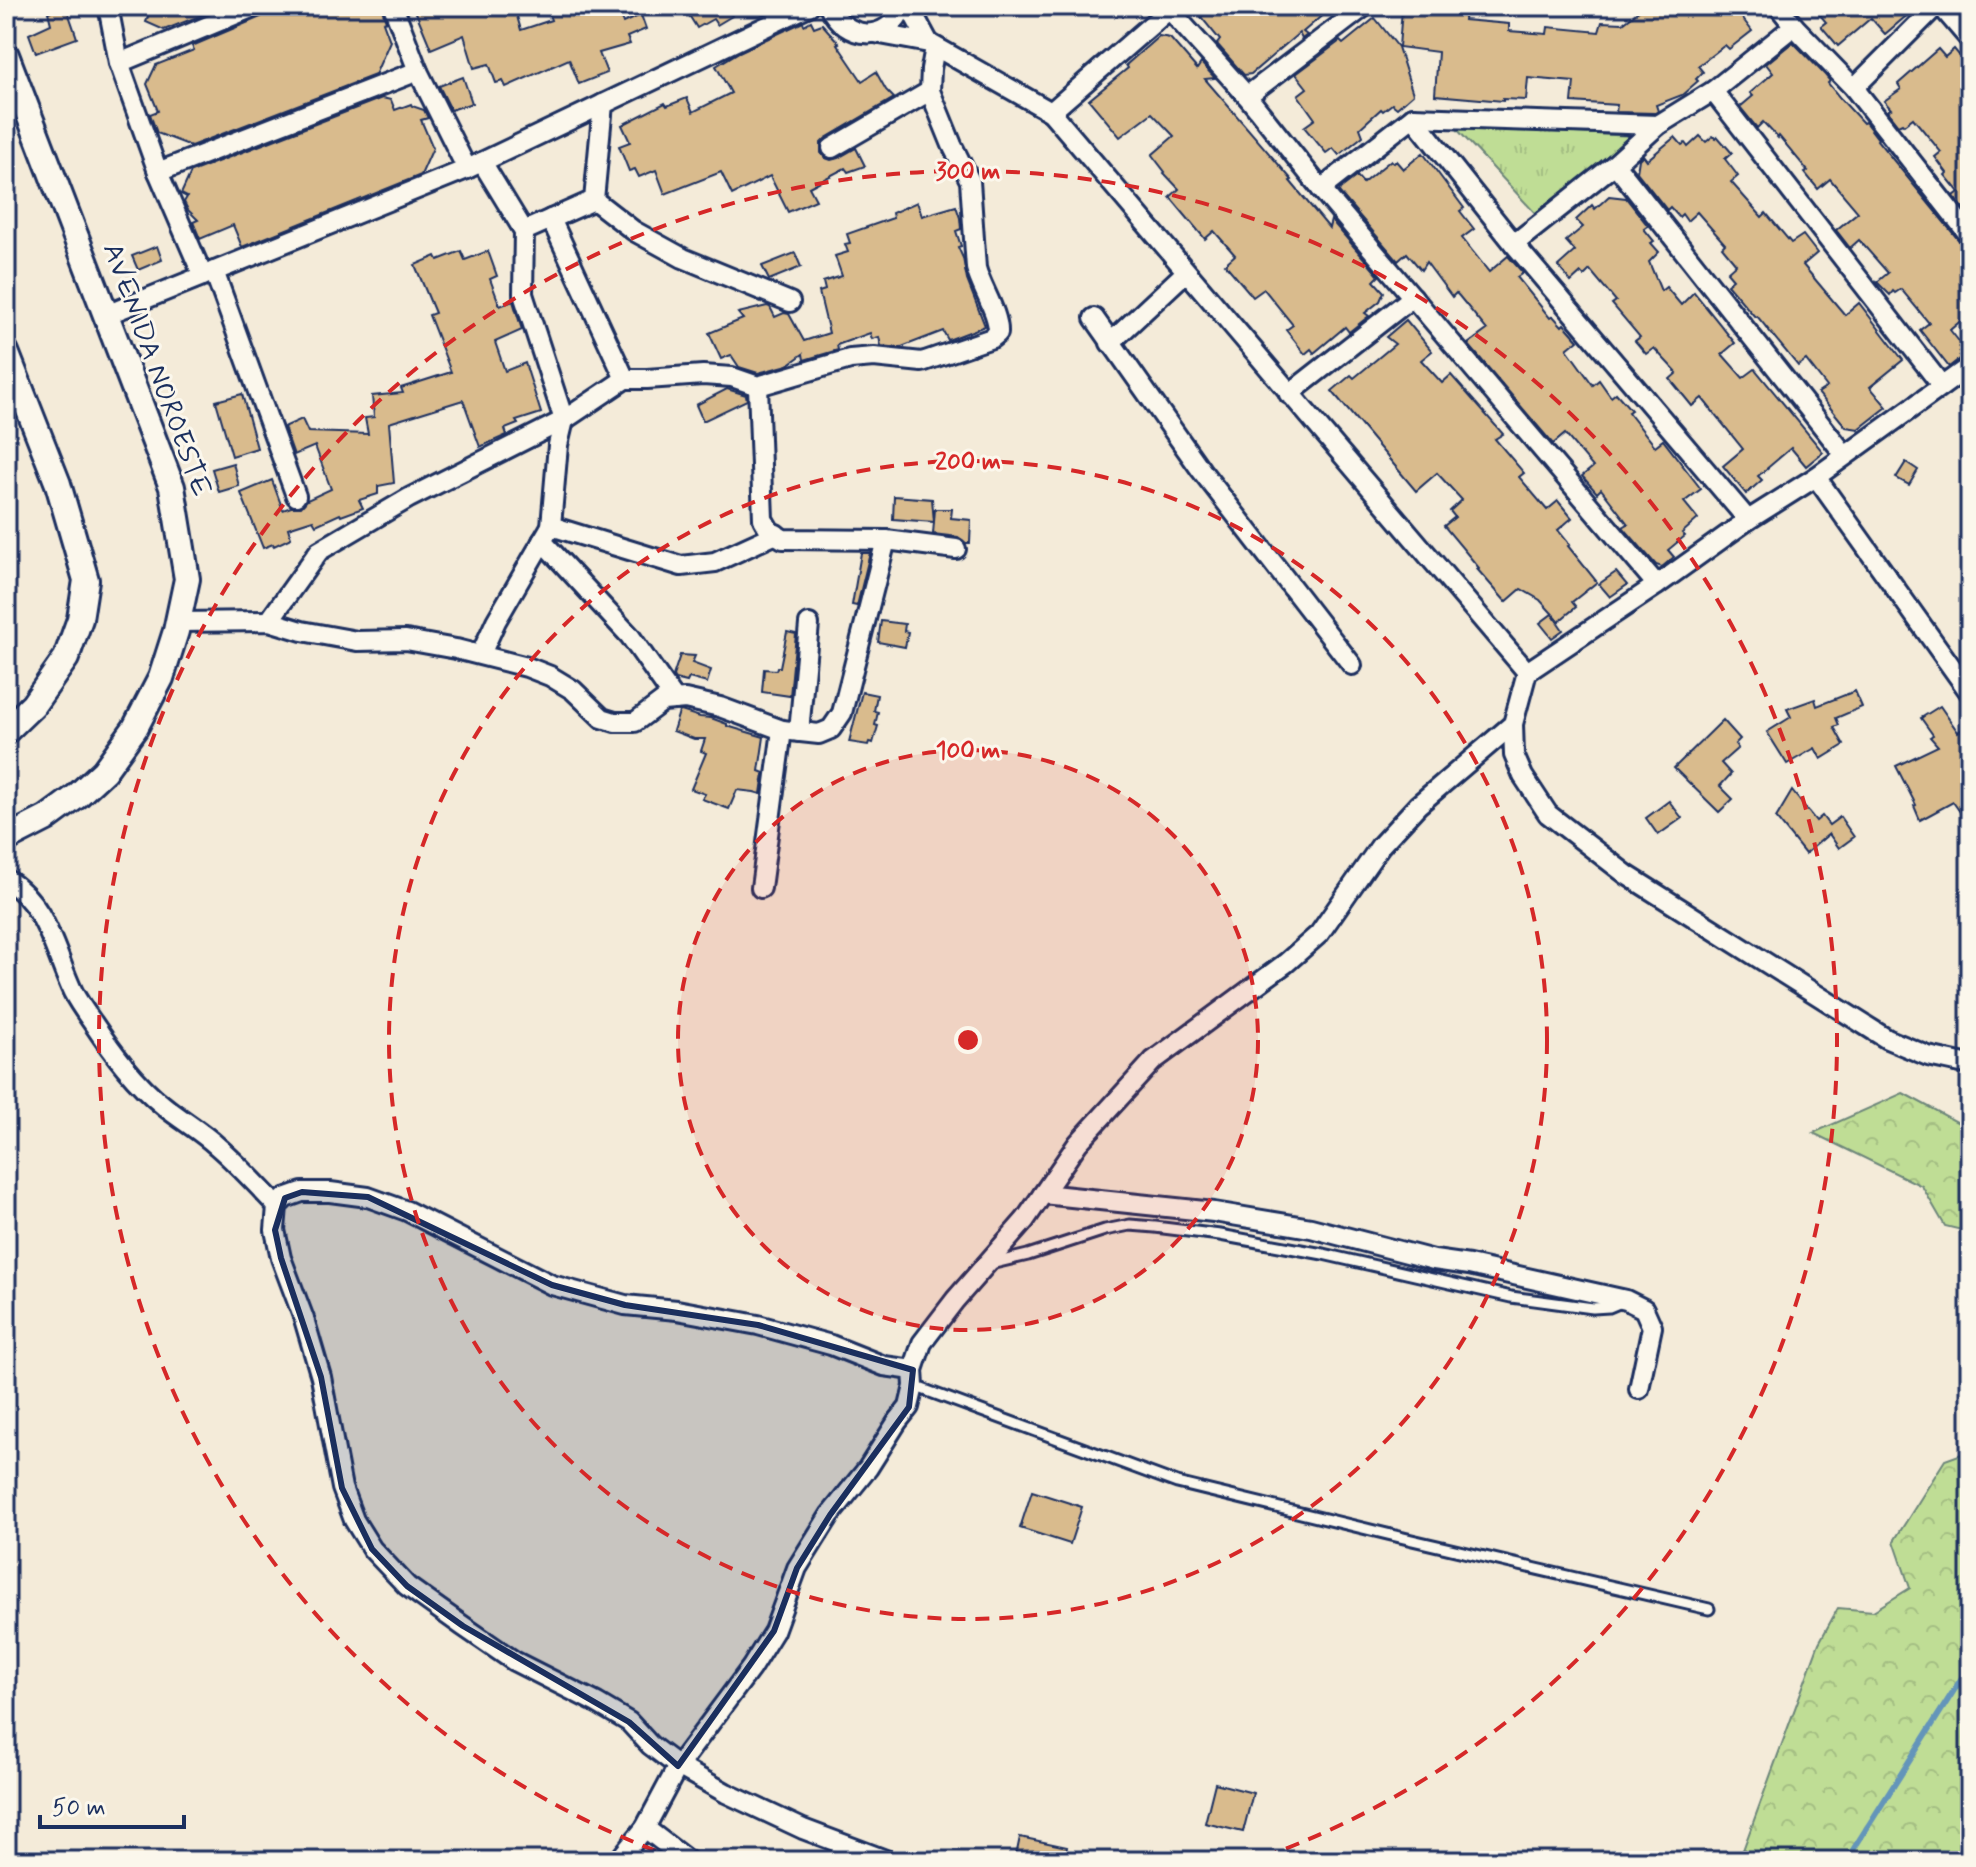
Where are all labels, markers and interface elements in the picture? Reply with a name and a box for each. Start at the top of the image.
text: 300 m [936,157,1000,188]
street label: AVENIDA NOROESTE [93,238,219,502]
text: 200 m [935,447,1001,478]
text: 100 m [936,736,1000,767]
centre of rings [954,1026,982,1054]
scale bar [40,1779,184,1829]
text: 50 m [52,1793,106,1824]

